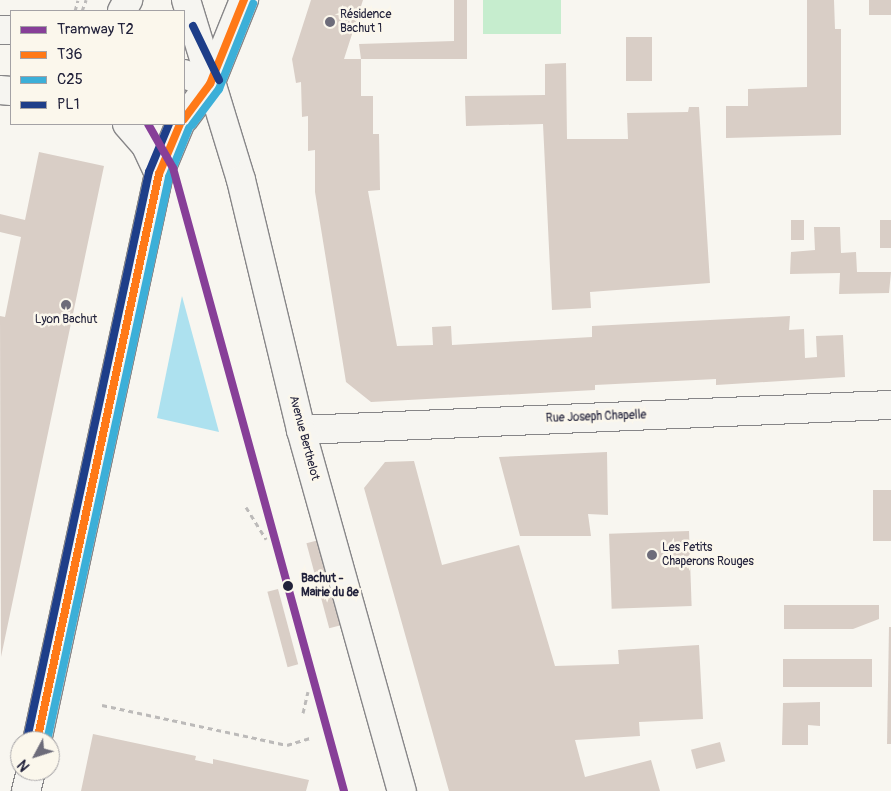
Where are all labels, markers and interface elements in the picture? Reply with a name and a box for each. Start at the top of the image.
place label: Résidence Bachut 1 [340,8,391,36]
legend [10,10,185,125]
marker: Résidence Bachut 1 [324,16,336,28]
text: Tramway T2 [57,20,134,39]
text: T36 [57,45,82,64]
text: C25 [57,70,83,89]
text: PL1 [57,95,80,114]
marker: Lyon Bachut [60,299,72,311]
place label: Lyon Bachut [35,313,97,327]
street label: Avenue Berthelot [286,394,322,482]
street label: Rue Joseph Chapelle [545,408,647,426]
place label: Les Petits Chaperons Rouges [662,541,754,569]
marker: Les Petits Chaperons Rouges [646,549,658,561]
place label: Bachut - Mairie du 8e [301,572,359,600]
marker: Bachut - Mairie du 8e [279,577,297,595]
north arrow [10,731,60,781]
text: N [14,756,33,774]

